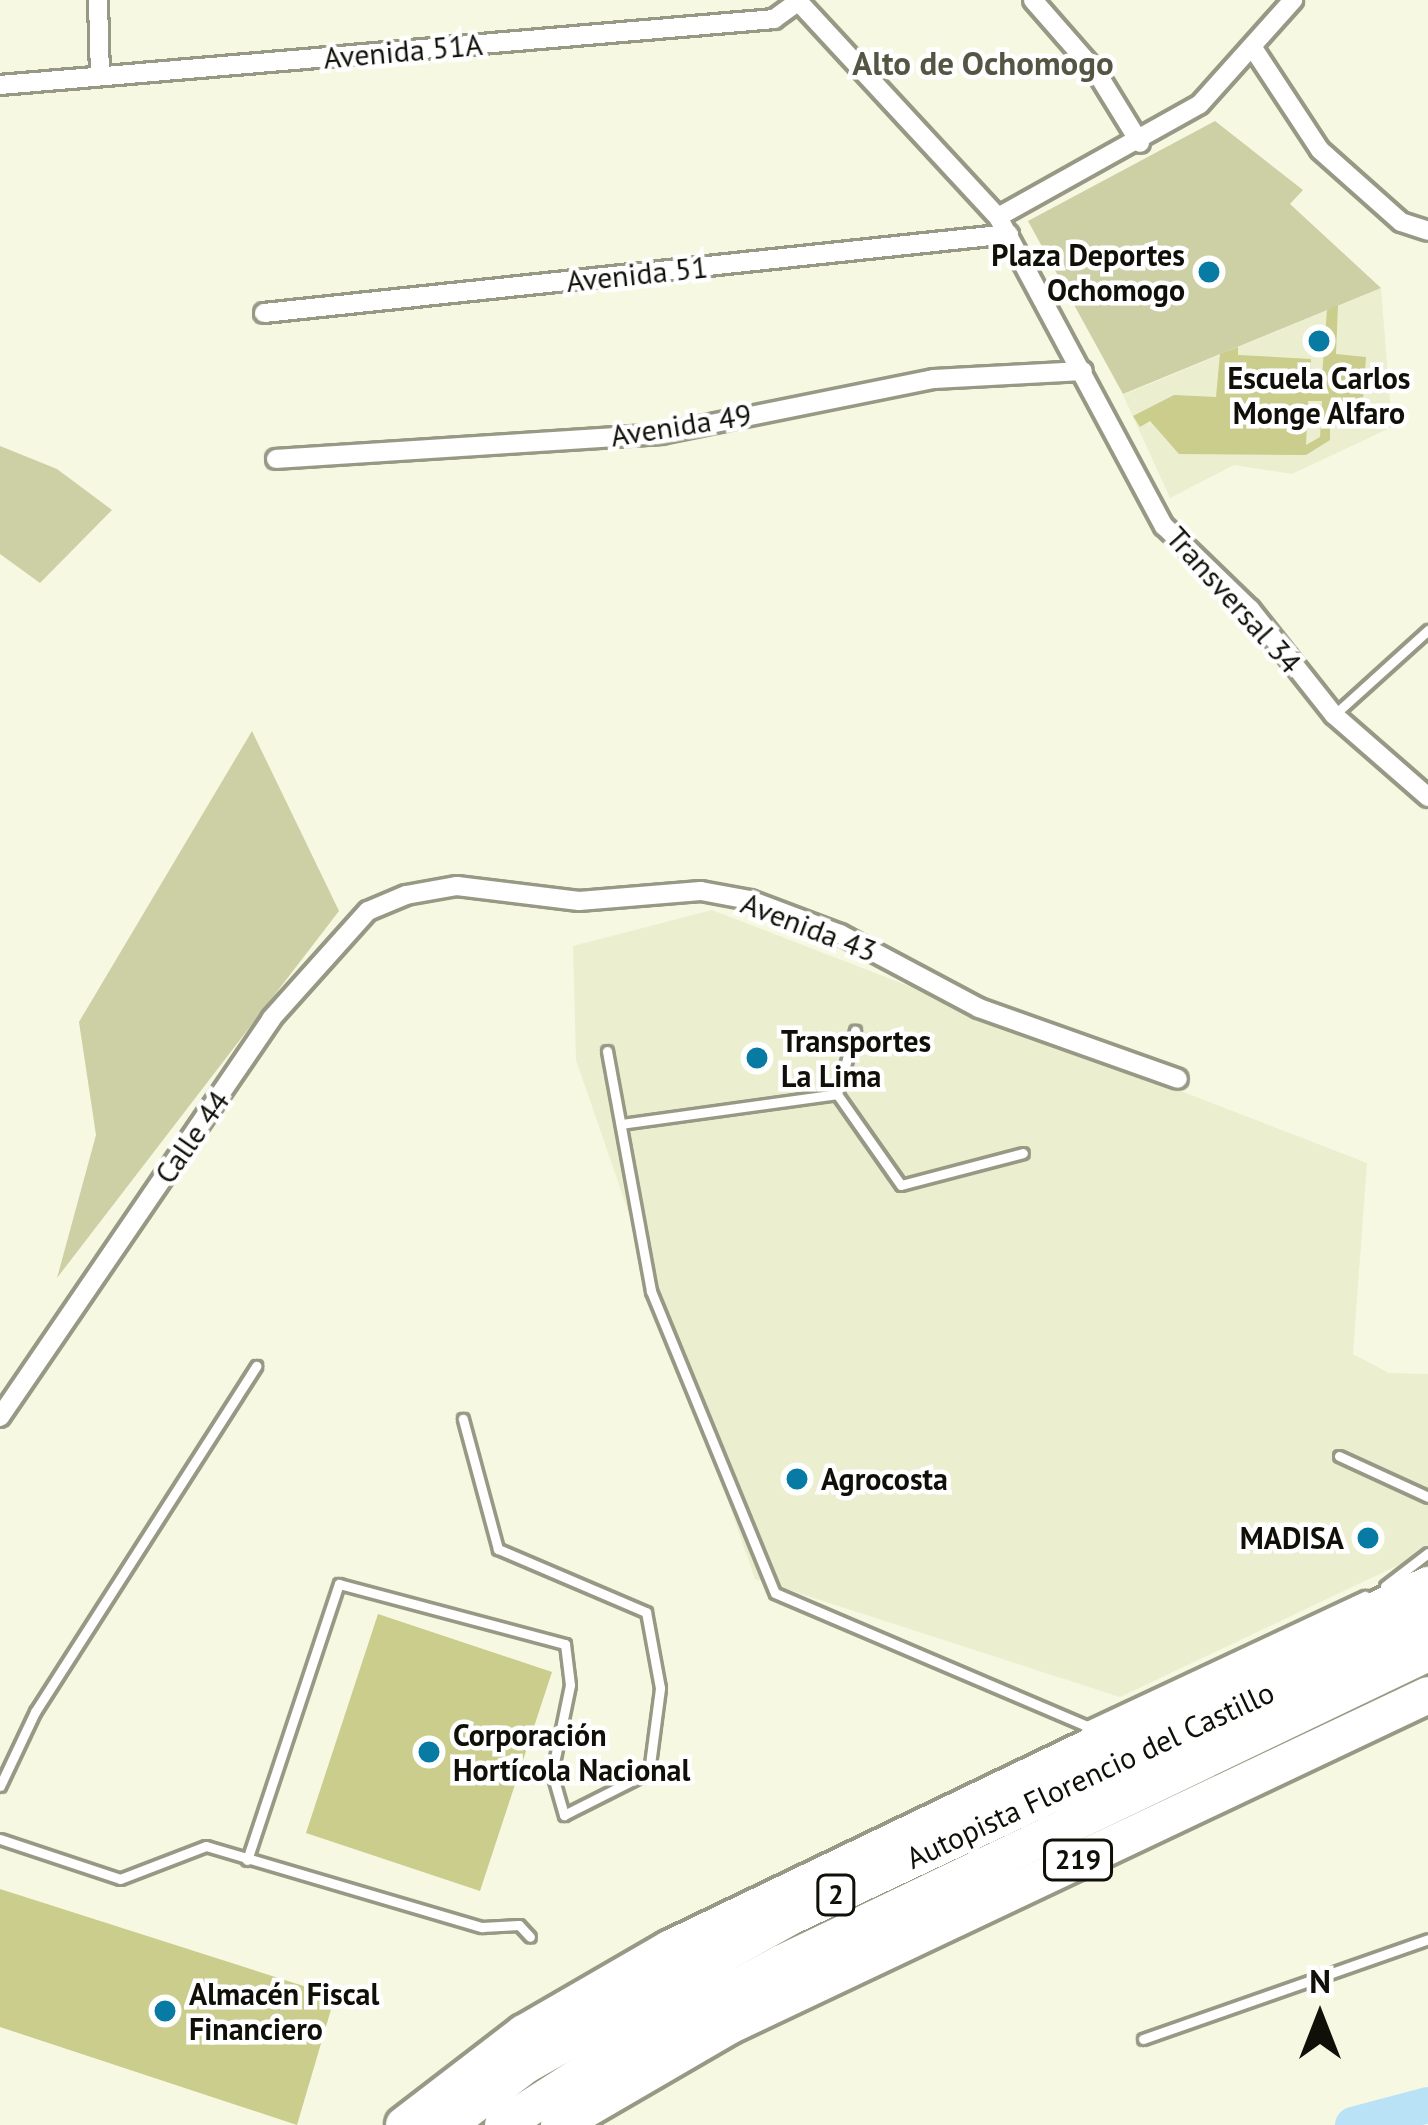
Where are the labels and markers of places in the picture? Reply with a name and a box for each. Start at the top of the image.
place label: Plaza Deportes Ochomogo [991,237,1185,308]
marker: Plaza Deportes Ochomogo [1196,259,1222,285]
marker: Escuela Carlos Monge Alfaro [1306,328,1332,354]
place label: Escuela Carlos Monge Alfaro [1227,360,1411,430]
place label: Transportes La Lima [781,1023,931,1094]
marker: Transportes La Lima [744,1045,770,1071]
place label: Agrocosta [821,1461,948,1497]
marker: Agrocosta [784,1466,810,1492]
place label: MADISA [1240,1520,1344,1556]
marker: MADISA [1355,1525,1381,1551]
place label: Corporación Hortícola Nacional [453,1717,690,1788]
marker: Corporación Hortícola Nacional [416,1739,442,1765]
place label: Almacén Fiscal Financiero [189,1976,379,2046]
marker: Almacén Fiscal Financiero [152,1998,178,2024]

